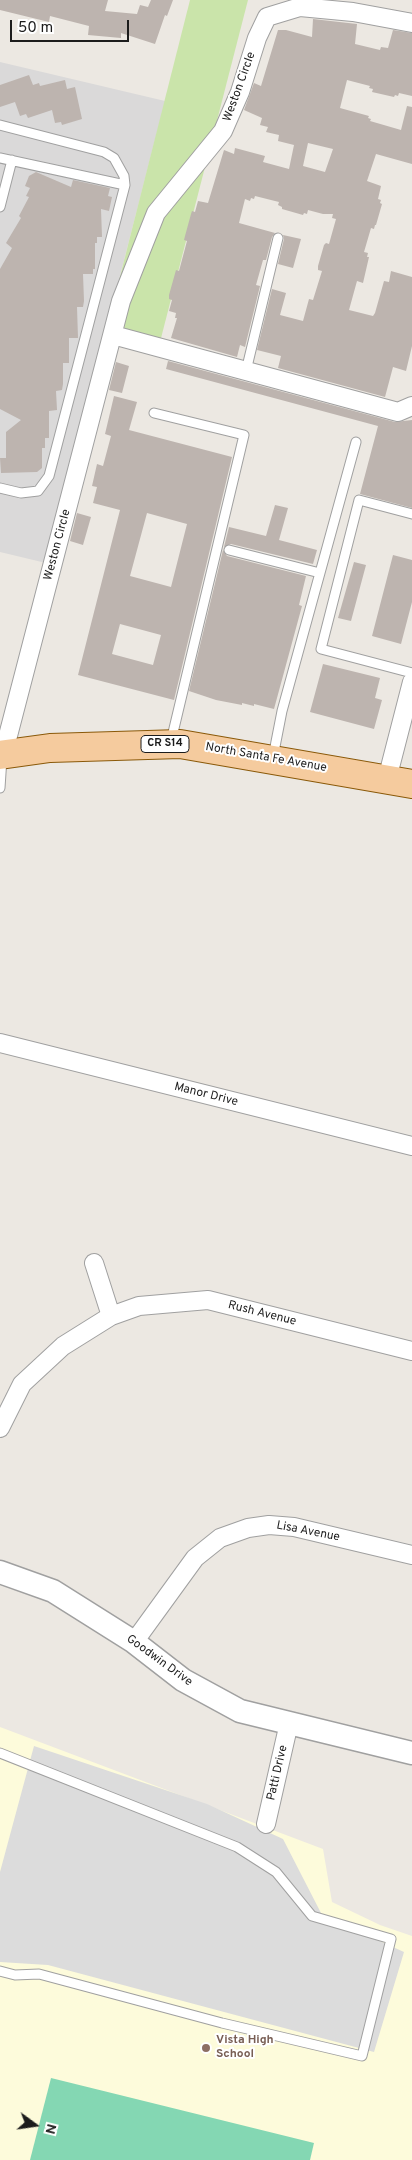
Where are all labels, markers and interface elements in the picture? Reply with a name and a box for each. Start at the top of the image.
scale bar [12,10,131,42]
text: 50 m [18,19,53,38]
street label: Weston Circle [221,50,259,124]
street label: Weston Circle [42,508,74,582]
road number: CR S14 [141,736,189,752]
street label: North Santa Fe Avenue [204,740,328,776]
street label: Manor Drive [173,1080,239,1110]
street label: Rush Avenue [226,1299,298,1329]
street label: Lisa Avenue [275,1519,341,1545]
street label: Goodwin Drive [123,1632,195,1690]
street label: Patti Drive [265,1744,291,1802]
place label: Vista High School [216,2034,274,2062]
marker: Vista High School [200,2042,212,2054]
north arrow [10,2100,60,2150]
text: N [41,2122,60,2136]

